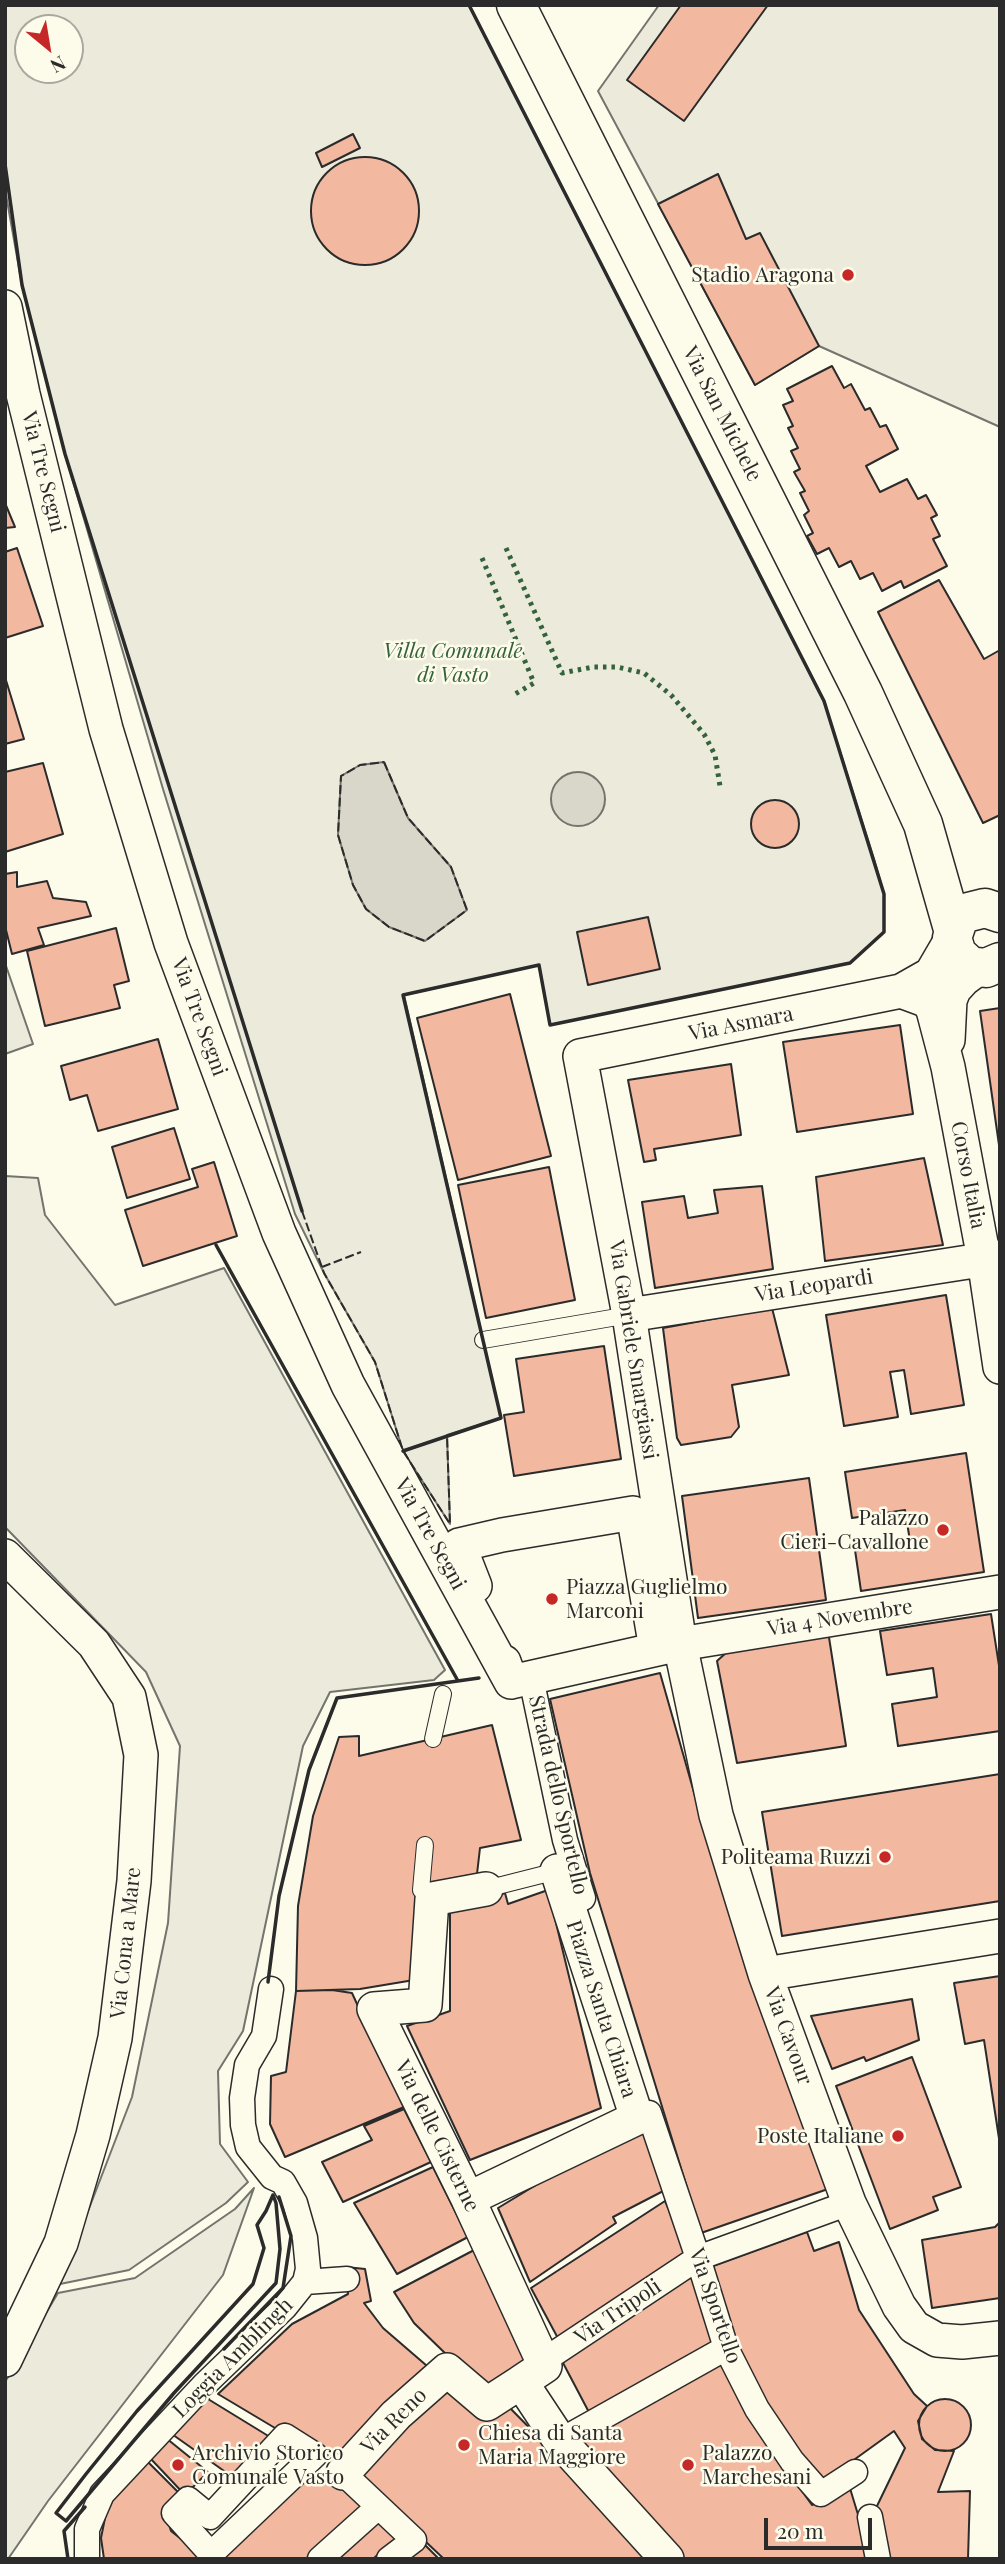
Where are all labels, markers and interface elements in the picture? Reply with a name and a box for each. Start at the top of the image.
north arrow [14,14,84,84]
text: N [46,51,71,80]
place label: Stadio Aragona [691,262,834,288]
marker: Stadio Aragona [840,267,856,283]
street label: Via San Michele [677,342,767,486]
street label: Via Tre Segni [16,409,70,535]
park label: Villa Comunale di Vasto [383,638,523,688]
street label: Via Tre Segni [166,954,232,1080]
street label: Via Asmara [687,1002,795,1046]
street label: Corso Italia [945,1119,991,1231]
street label: Via Gabriele Smargiassi [603,1239,663,1461]
street label: Via Leopardi [753,1264,875,1308]
street label: Via Tre Segni [389,1474,471,1594]
place label: Palazzo Cieri-Cavallone [780,1505,929,1555]
marker: Palazzo Cieri-Cavallone [935,1522,951,1538]
place label: Piazza Guglielmo Marconi [566,1574,728,1624]
marker: Piazza Guglielmo Marconi [544,1591,560,1607]
street label: Via 4 Novembre [766,1594,914,1642]
street label: Strada dello Sportello [523,1693,593,1897]
place label: Politeama Ruzzi [721,1844,871,1870]
marker: Politeama Ruzzi [877,1849,893,1865]
street label: Via Cona a Mare [105,1866,147,2020]
street label: Piazza Santa Chiara [560,1917,642,2101]
street label: Via Cavour [759,1984,817,2088]
street label: Via delle Cisterne [389,2056,485,2216]
place label: Poste Italiane [757,2123,884,2149]
marker: Poste Italiane [890,2128,906,2144]
street label: Via Sportello [684,2245,746,2367]
street label: Via Tripoli [570,2274,666,2350]
street label: Loggia Amblingh [168,2293,298,2423]
street label: Via Reno [356,2383,432,2459]
place label: Chiesa di Santa Maria Maggiore [478,2420,626,2470]
marker: Chiesa di Santa Maria Maggiore [456,2437,472,2453]
place label: Archivio Storico Comunale Vasto [192,2440,344,2490]
place label: Palazzo Marchesani [702,2440,811,2490]
marker: Archivio Storico Comunale Vasto [170,2457,186,2473]
marker: Palazzo Marchesani [680,2457,696,2473]
scale bar [767,2504,876,2548]
text: 20 m [777,2516,824,2544]

